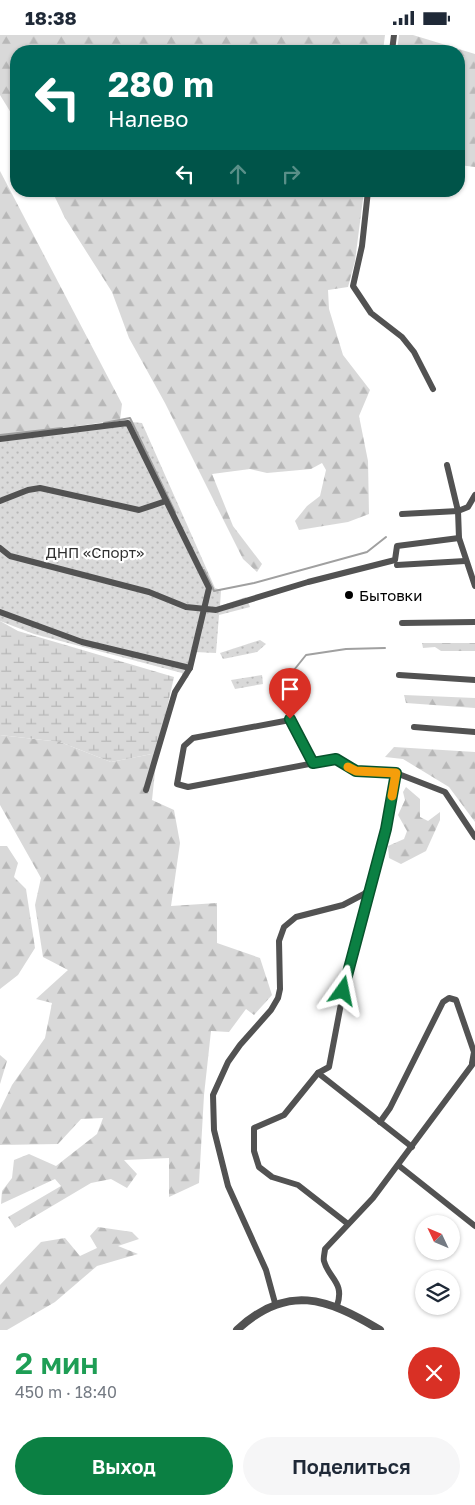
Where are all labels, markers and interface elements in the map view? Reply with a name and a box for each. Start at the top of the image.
text: 18:38 [25,6,77,29]
text: 280 m [108,63,214,105]
icon: left [25,65,90,130]
text: Налево [108,105,188,132]
icon: left [171,160,199,188]
icon: ahead [224,160,252,188]
icon: right [277,160,305,188]
park label: ДНП «Спорт» [46,543,144,561]
place label: Бытовки [359,586,422,604]
marker: Бытовки [343,589,355,601]
pin [269,668,311,719]
icon: arrive [276,675,304,703]
position arrow [316,964,368,1016]
north arrow [415,1215,460,1260]
map controls [415,1215,460,1315]
button: layers [415,1270,460,1315]
text: 2 мин [15,1345,99,1381]
button: close [408,1347,460,1399]
text: 450 m · 18:40 [15,1382,117,1402]
button: Выход [15,1437,233,1495]
button: Поделиться [243,1437,460,1495]

